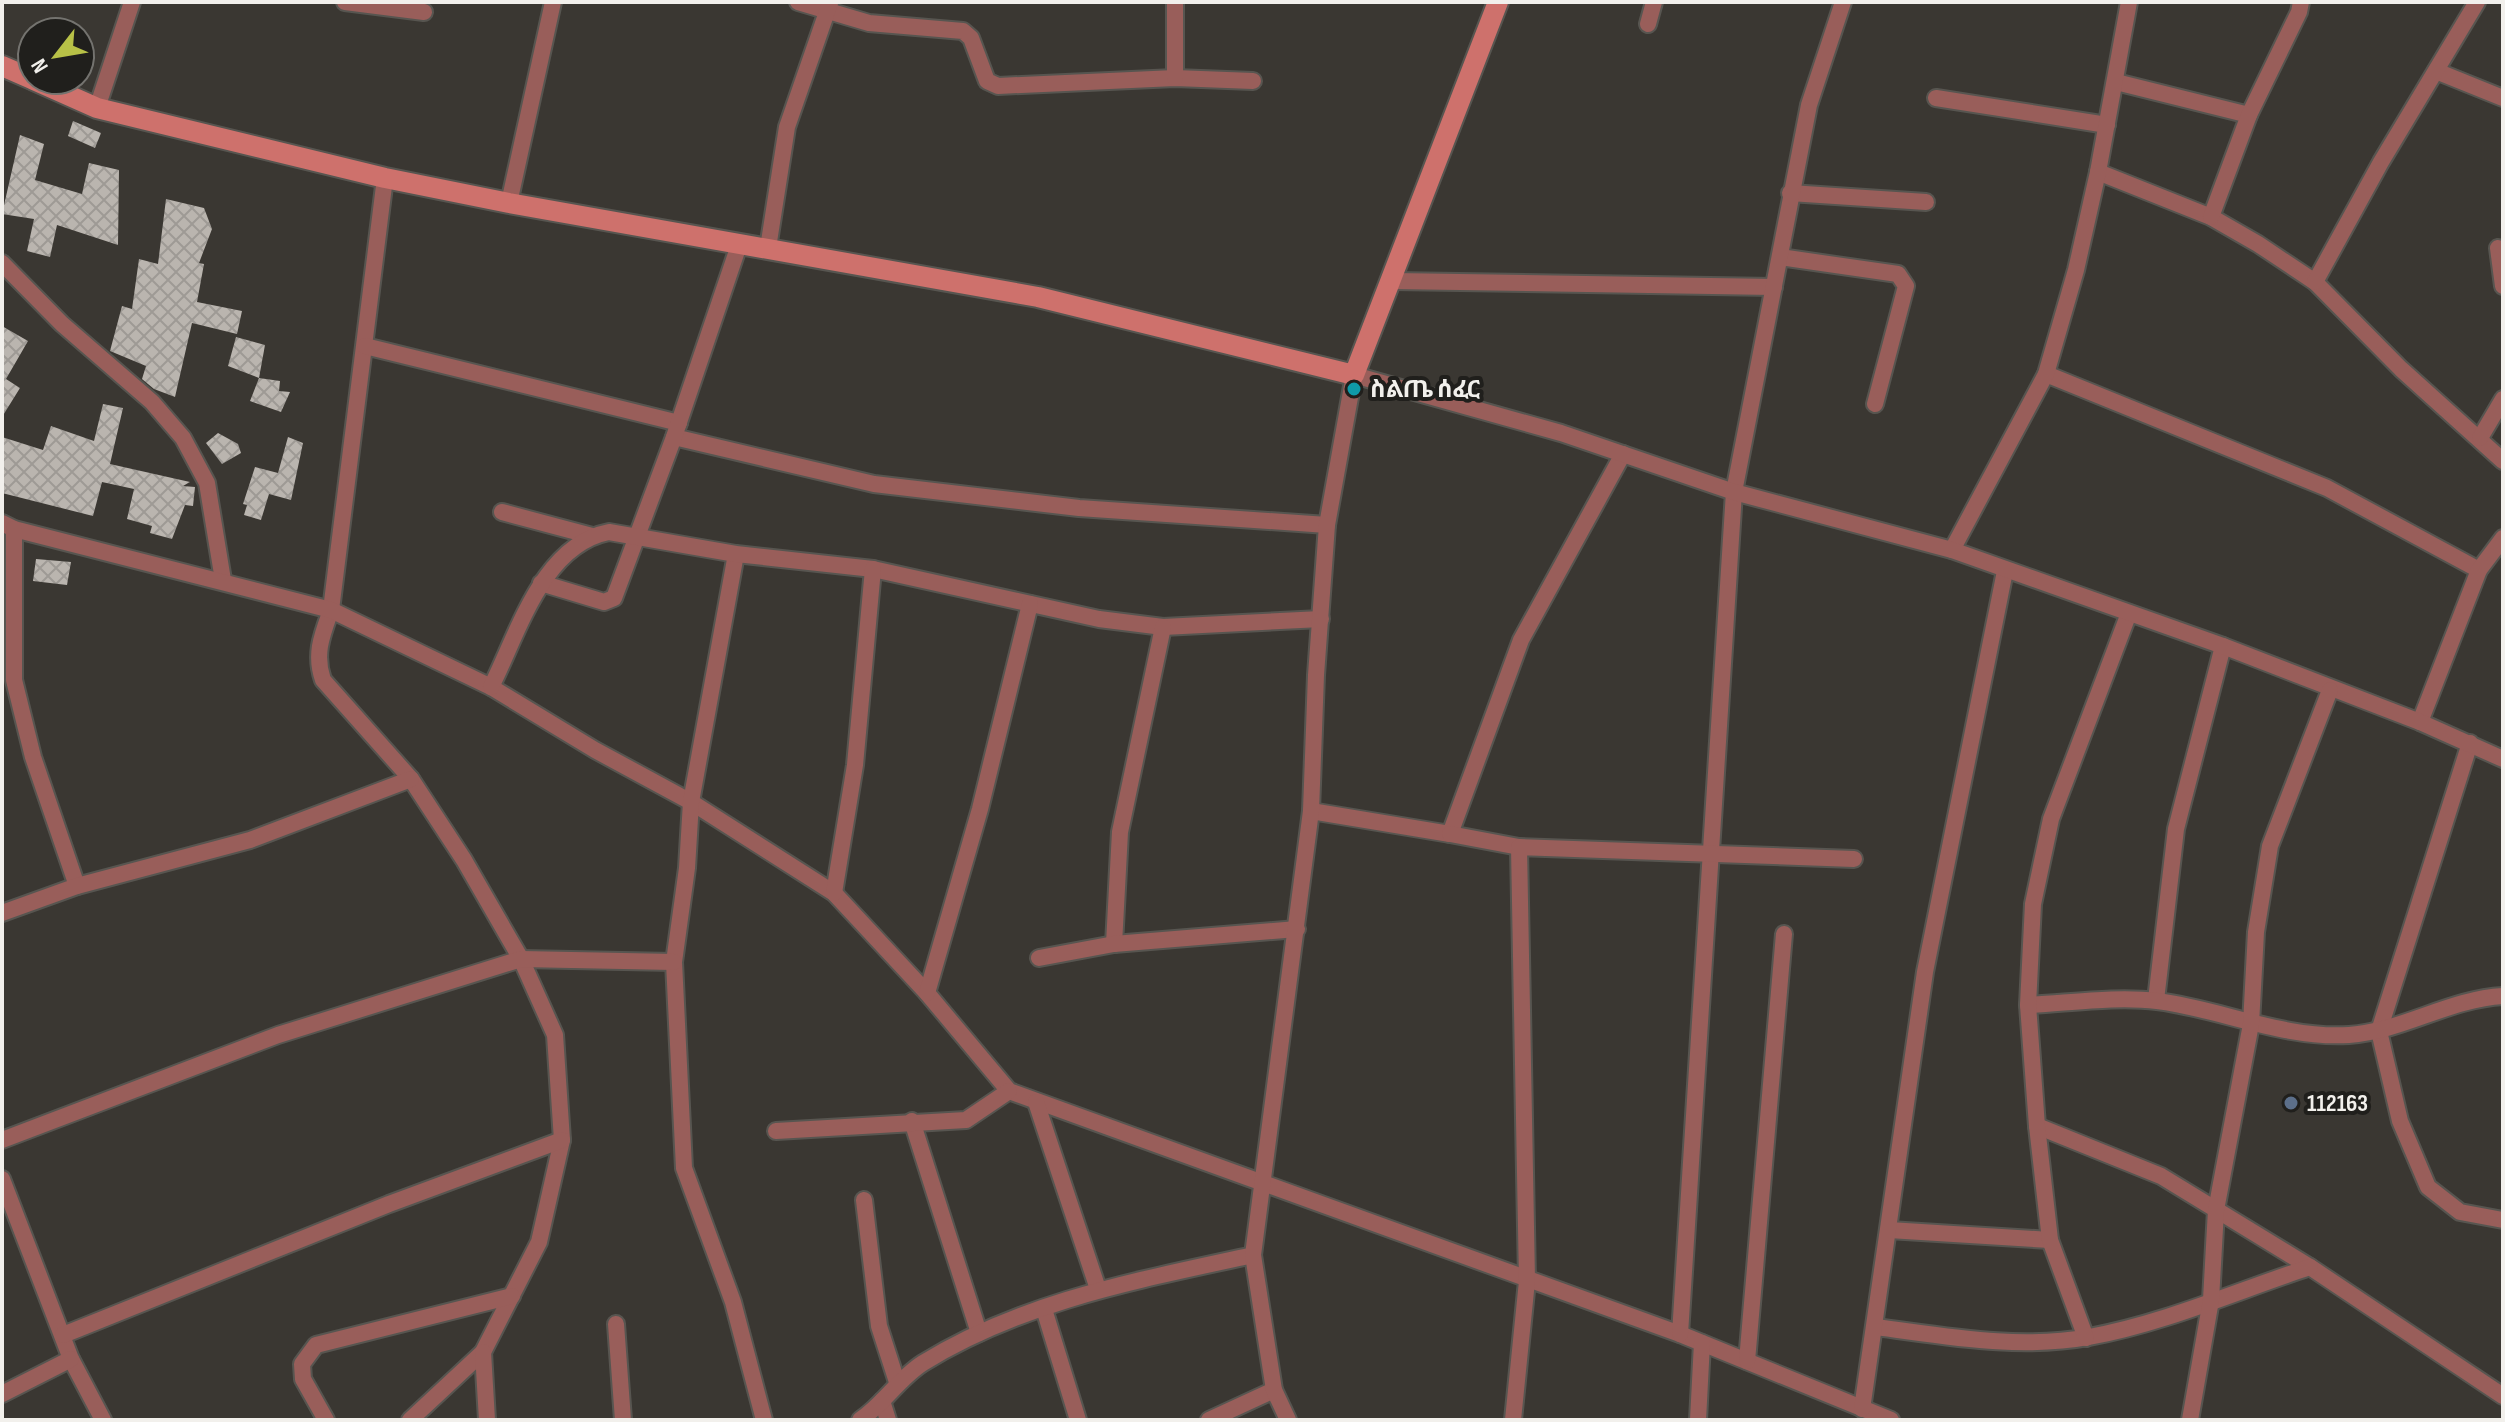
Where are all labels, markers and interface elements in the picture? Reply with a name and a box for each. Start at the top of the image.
north arrow [16,16,96,96]
text: N [26,54,55,78]
place label: ስልጤ ሰፈር [1370,375,1481,404]
marker: ስልጤ ሰፈር [1345,380,1363,398]
place label: 112163 [2307,1089,2368,1118]
marker: 112163 [2282,1094,2300,1112]

